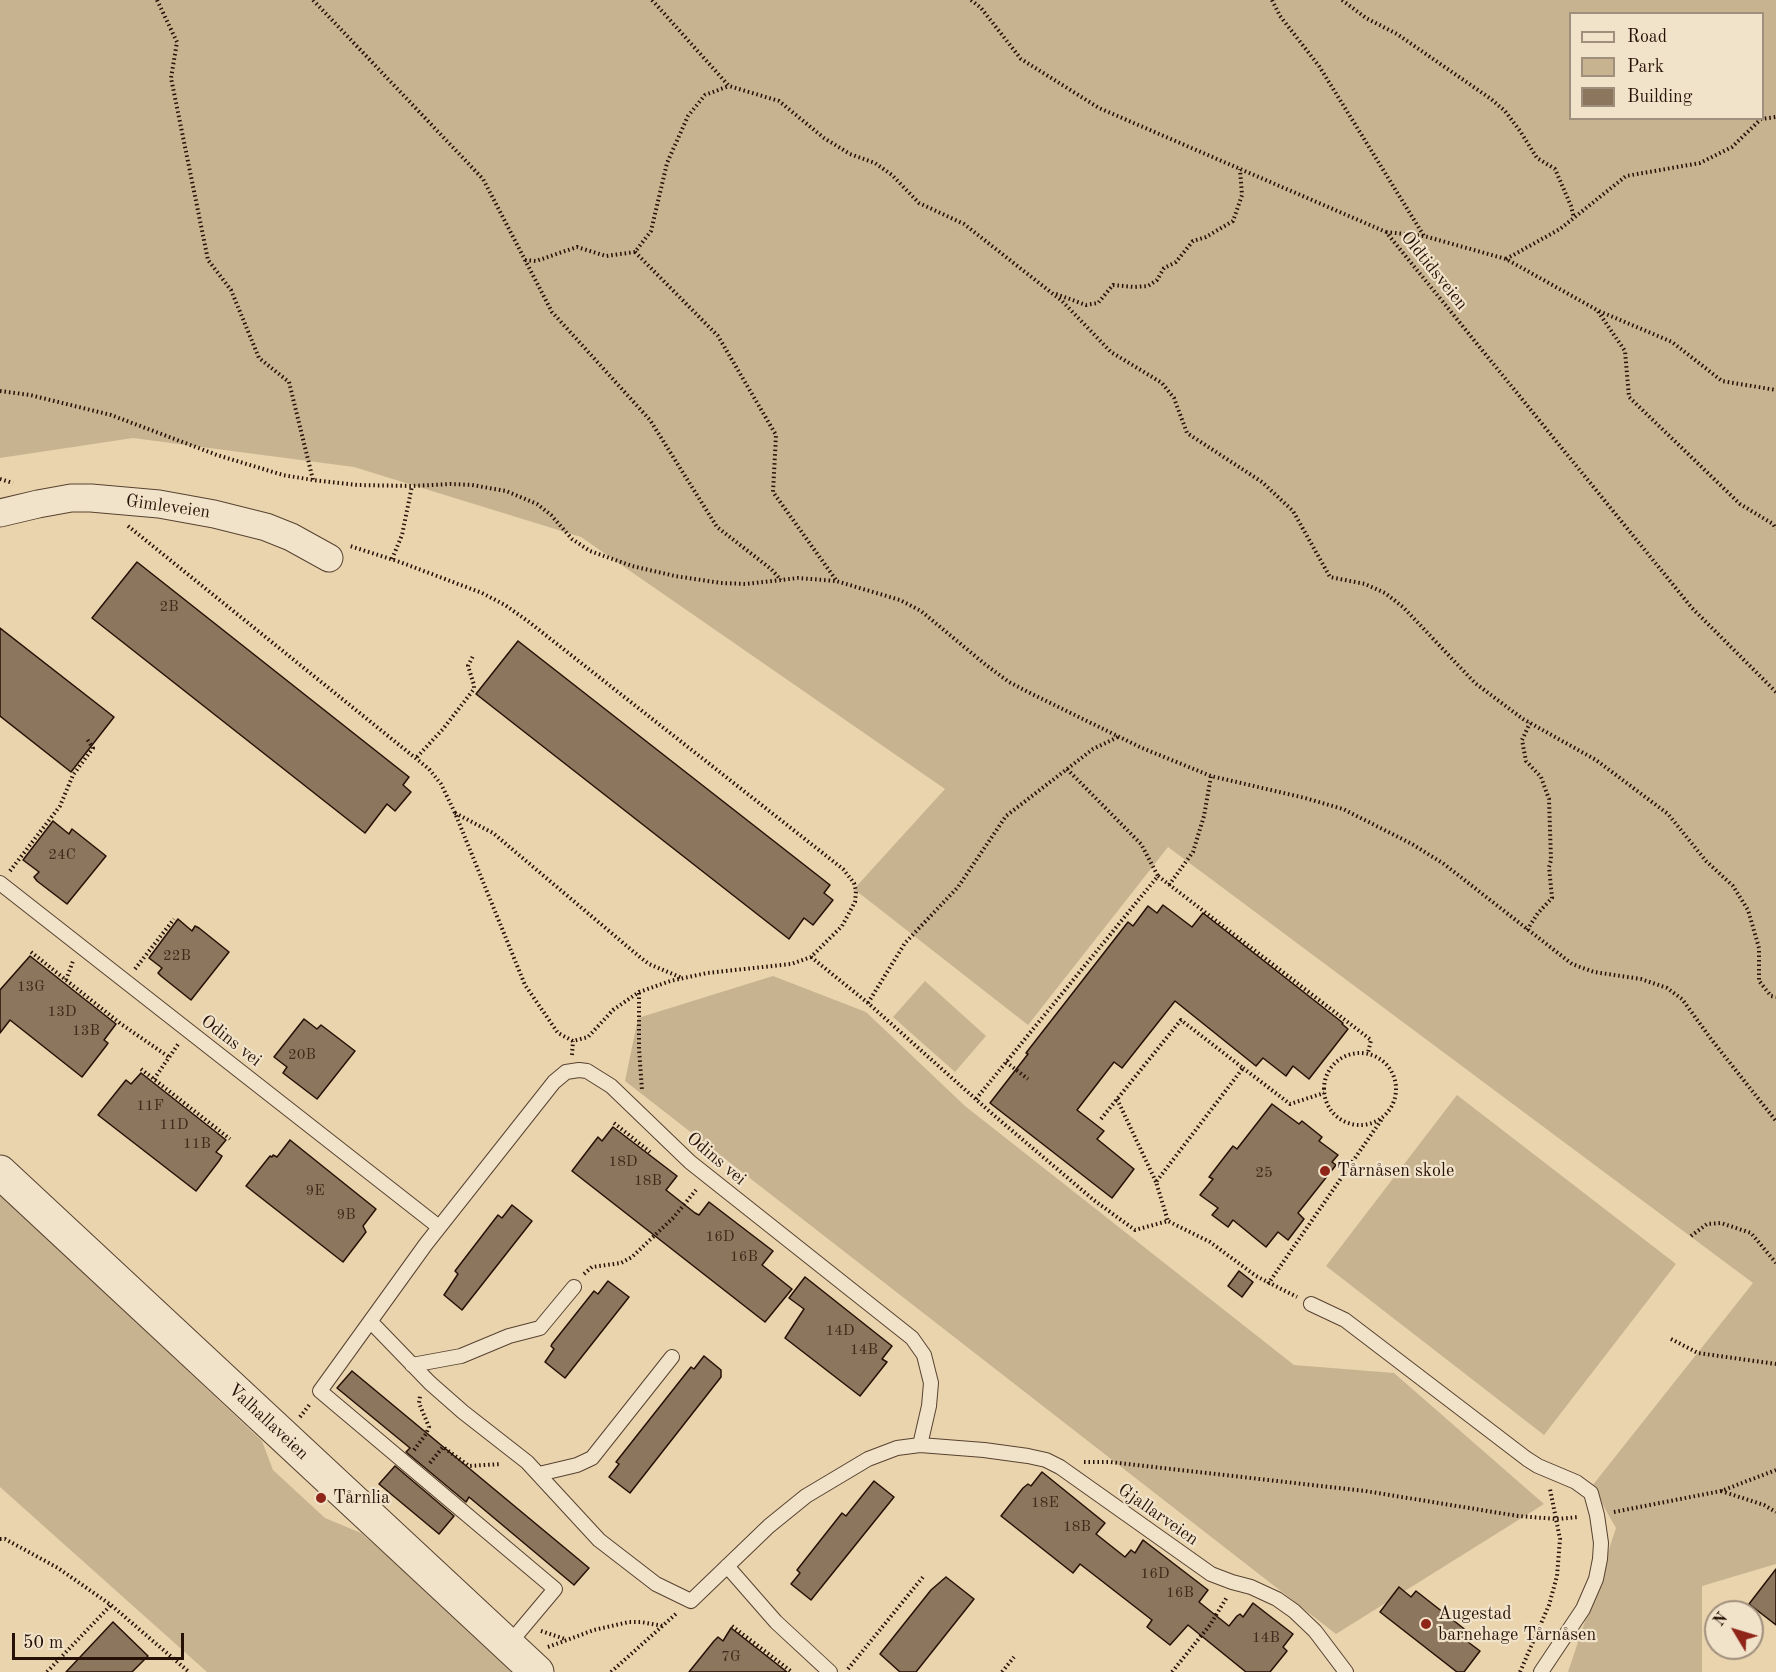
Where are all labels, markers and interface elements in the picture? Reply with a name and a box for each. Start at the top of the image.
legend [1569,12,1764,120]
text: Road [1627,28,1667,46]
text: Park [1627,58,1664,76]
text: Building [1627,88,1692,106]
street label: Oldtidsveien [1396,227,1472,315]
street label: Gimleveien [124,490,212,524]
house number: 2B [159,598,179,616]
house number: 24C [48,846,76,864]
house number: 22B [163,947,191,965]
house number: 13G [17,978,45,996]
house number: 13D [47,1003,77,1021]
street label: Odins vei [196,1011,266,1071]
house number: 13B [72,1022,100,1040]
house number: 20B [288,1046,316,1064]
house number: 11F [136,1097,164,1115]
house number: 11D [159,1116,189,1134]
street label: Odins vei [682,1128,750,1190]
house number: 11B [183,1135,211,1153]
house number: 18D [608,1153,638,1171]
place label: Tårnåsen skole [1337,1160,1454,1182]
house number: 25 [1255,1164,1273,1182]
marker: Tårnåsen skole [1318,1164,1332,1178]
house number: 18B [634,1172,662,1190]
house number: 9E [305,1182,325,1200]
house number: 9B [336,1206,356,1224]
house number: 16D [705,1228,735,1246]
house number: 16B [730,1248,758,1266]
house number: 14D [825,1322,855,1340]
house number: 14B [850,1341,878,1359]
street label: Valhallaveien [223,1379,313,1465]
street label: Gjallarveien [1114,1479,1202,1551]
place label: Tårnlia [333,1487,390,1509]
marker: Tårnlia [314,1491,328,1505]
house number: 18E [1031,1494,1059,1512]
house number: 18B [1063,1518,1091,1536]
house number: 16D [1140,1565,1170,1583]
house number: 16B [1166,1584,1194,1602]
north arrow [1704,1600,1764,1660]
place label: Augestad barnehage Tårnåsen [1438,1603,1596,1646]
text: N [1711,1610,1731,1630]
marker: Augestad barnehage Tårnåsen [1419,1617,1433,1631]
scale bar [15,1621,188,1659]
house number: 14B [1252,1629,1280,1647]
text: 50 m [23,1634,63,1652]
house number: 7G [721,1648,741,1666]

